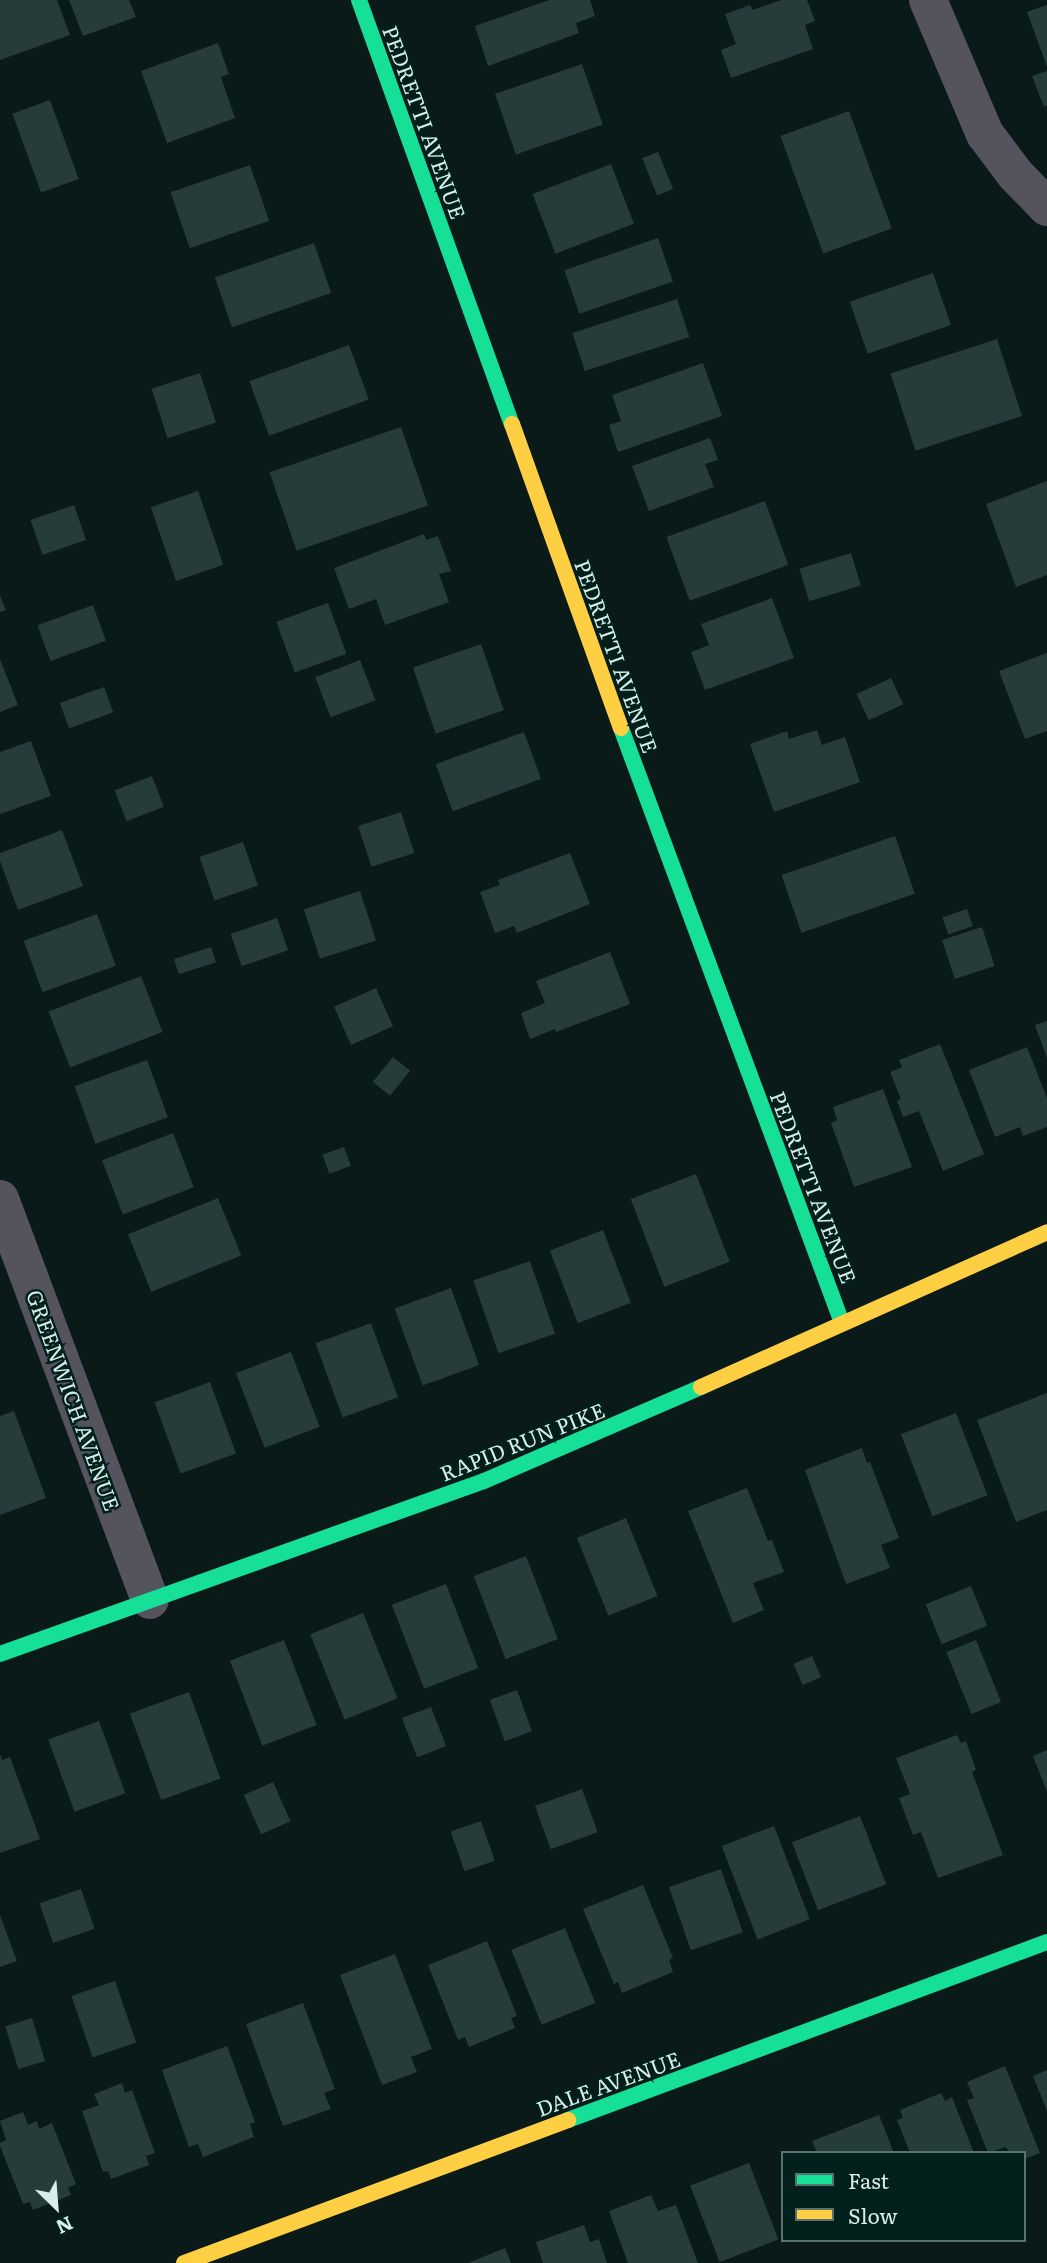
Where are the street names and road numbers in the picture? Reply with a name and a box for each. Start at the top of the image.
street label: PEDRETTI AVENUE [378,22,472,222]
street label: PEDRETTI AVENUE [570,556,664,756]
street label: PEDRETTI AVENUE [766,1087,862,1287]
street label: GREENWICH AVENUE [22,1286,126,1514]
street label: RAPID RUN PIKE [436,1396,608,1486]
street label: DALE AVENUE [533,2045,683,2121]

